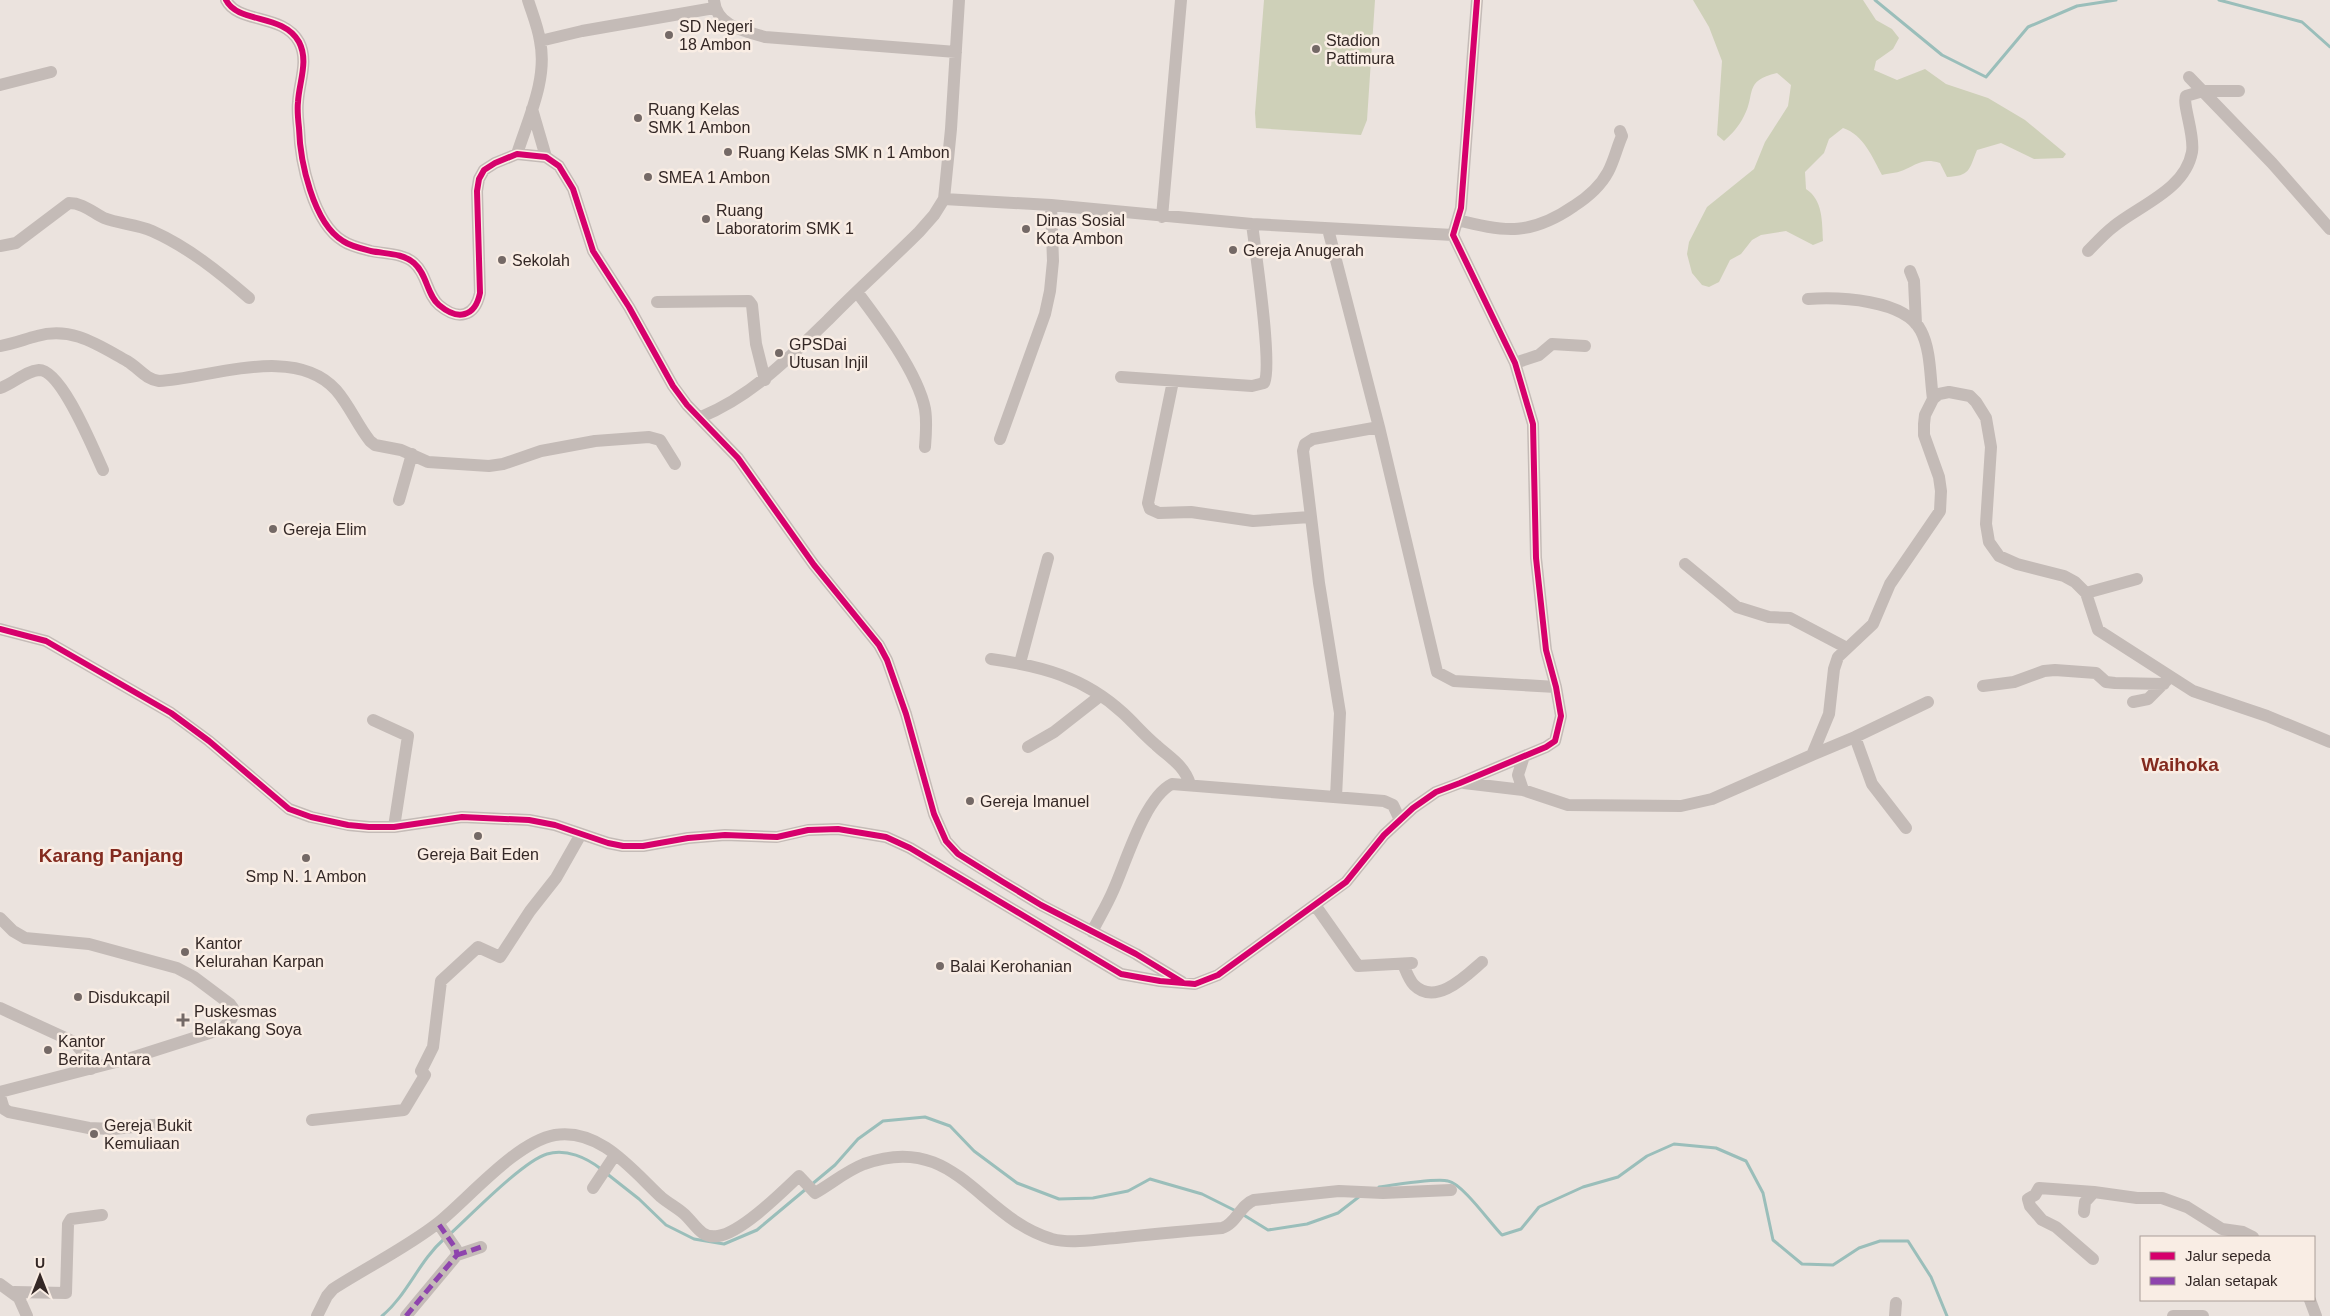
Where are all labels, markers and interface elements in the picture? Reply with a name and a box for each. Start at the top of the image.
place label: SD Negeri 18 Ambon [679,18,753,53]
marker: SD Negeri 18 Ambon [663,29,675,41]
place label: Stadion Pattimura [1326,32,1395,67]
marker: Stadion Pattimura [1310,43,1322,55]
place label: Ruang Kelas SMK 1 Ambon [648,101,750,136]
marker: Ruang Kelas SMK 1 Ambon [632,112,644,124]
place label: Ruang Kelas SMK n 1 Ambon [738,144,950,161]
marker: Ruang Kelas SMK n 1 Ambon [722,146,734,158]
place label: SMEA 1 Ambon [658,169,770,186]
marker: SMEA 1 Ambon [642,171,654,183]
place label: Ruang Laboratorim SMK 1 [716,202,854,237]
place label: Dinas Sosial Kota Ambon [1036,212,1125,247]
marker: Ruang Laboratorim SMK 1 [700,213,712,225]
marker: Dinas Sosial Kota Ambon [1020,223,1032,235]
place label: Gereja Anugerah [1243,242,1364,259]
marker: Gereja Anugerah [1227,244,1239,256]
place label: Sekolah [512,252,570,269]
marker: Sekolah [496,254,508,266]
place label: GPSDai Utusan Injil [789,336,868,371]
marker: GPSDai Utusan Injil [773,347,785,359]
place label: Gereja Elim [283,521,367,538]
marker: Gereja Elim [267,523,279,535]
district label: Waihoka [2141,754,2219,775]
place label: Gereja Imanuel [980,793,1089,810]
marker: Gereja Imanuel [964,795,976,807]
marker: Gereja Bait Eden [472,830,484,842]
district label: Karang Panjang [39,845,183,866]
place label: Gereja Bait Eden [417,846,539,863]
marker: Smp N. 1 Ambon [300,852,312,864]
place label: Smp N. 1 Ambon [246,868,366,885]
place label: Kantor Kelurahan Karpan [195,935,324,970]
marker: Kantor Kelurahan Karpan [179,946,191,958]
place label: Balai Kerohanian [950,958,1072,975]
marker: Balai Kerohanian [934,960,946,972]
place label: Disdukcapil [88,989,170,1006]
marker: Disdukcapil [72,991,84,1003]
place label: Puskesmas Belakang Soya [194,1003,302,1038]
marker: Puskesmas Belakang Soya [176,1013,190,1027]
place label: Kantor Berita Antara [58,1033,151,1068]
marker: Kantor Berita Antara [42,1044,54,1056]
place label: Gereja Bukit Kemuliaan [104,1117,193,1152]
marker: Gereja Bukit Kemuliaan [88,1128,100,1140]
legend [2140,1236,2315,1301]
text: Jalur sepeda [2185,1247,2272,1264]
north arrow [15,1251,65,1301]
text: U [35,1255,45,1271]
text: Jalan setapak [2185,1272,2278,1289]

